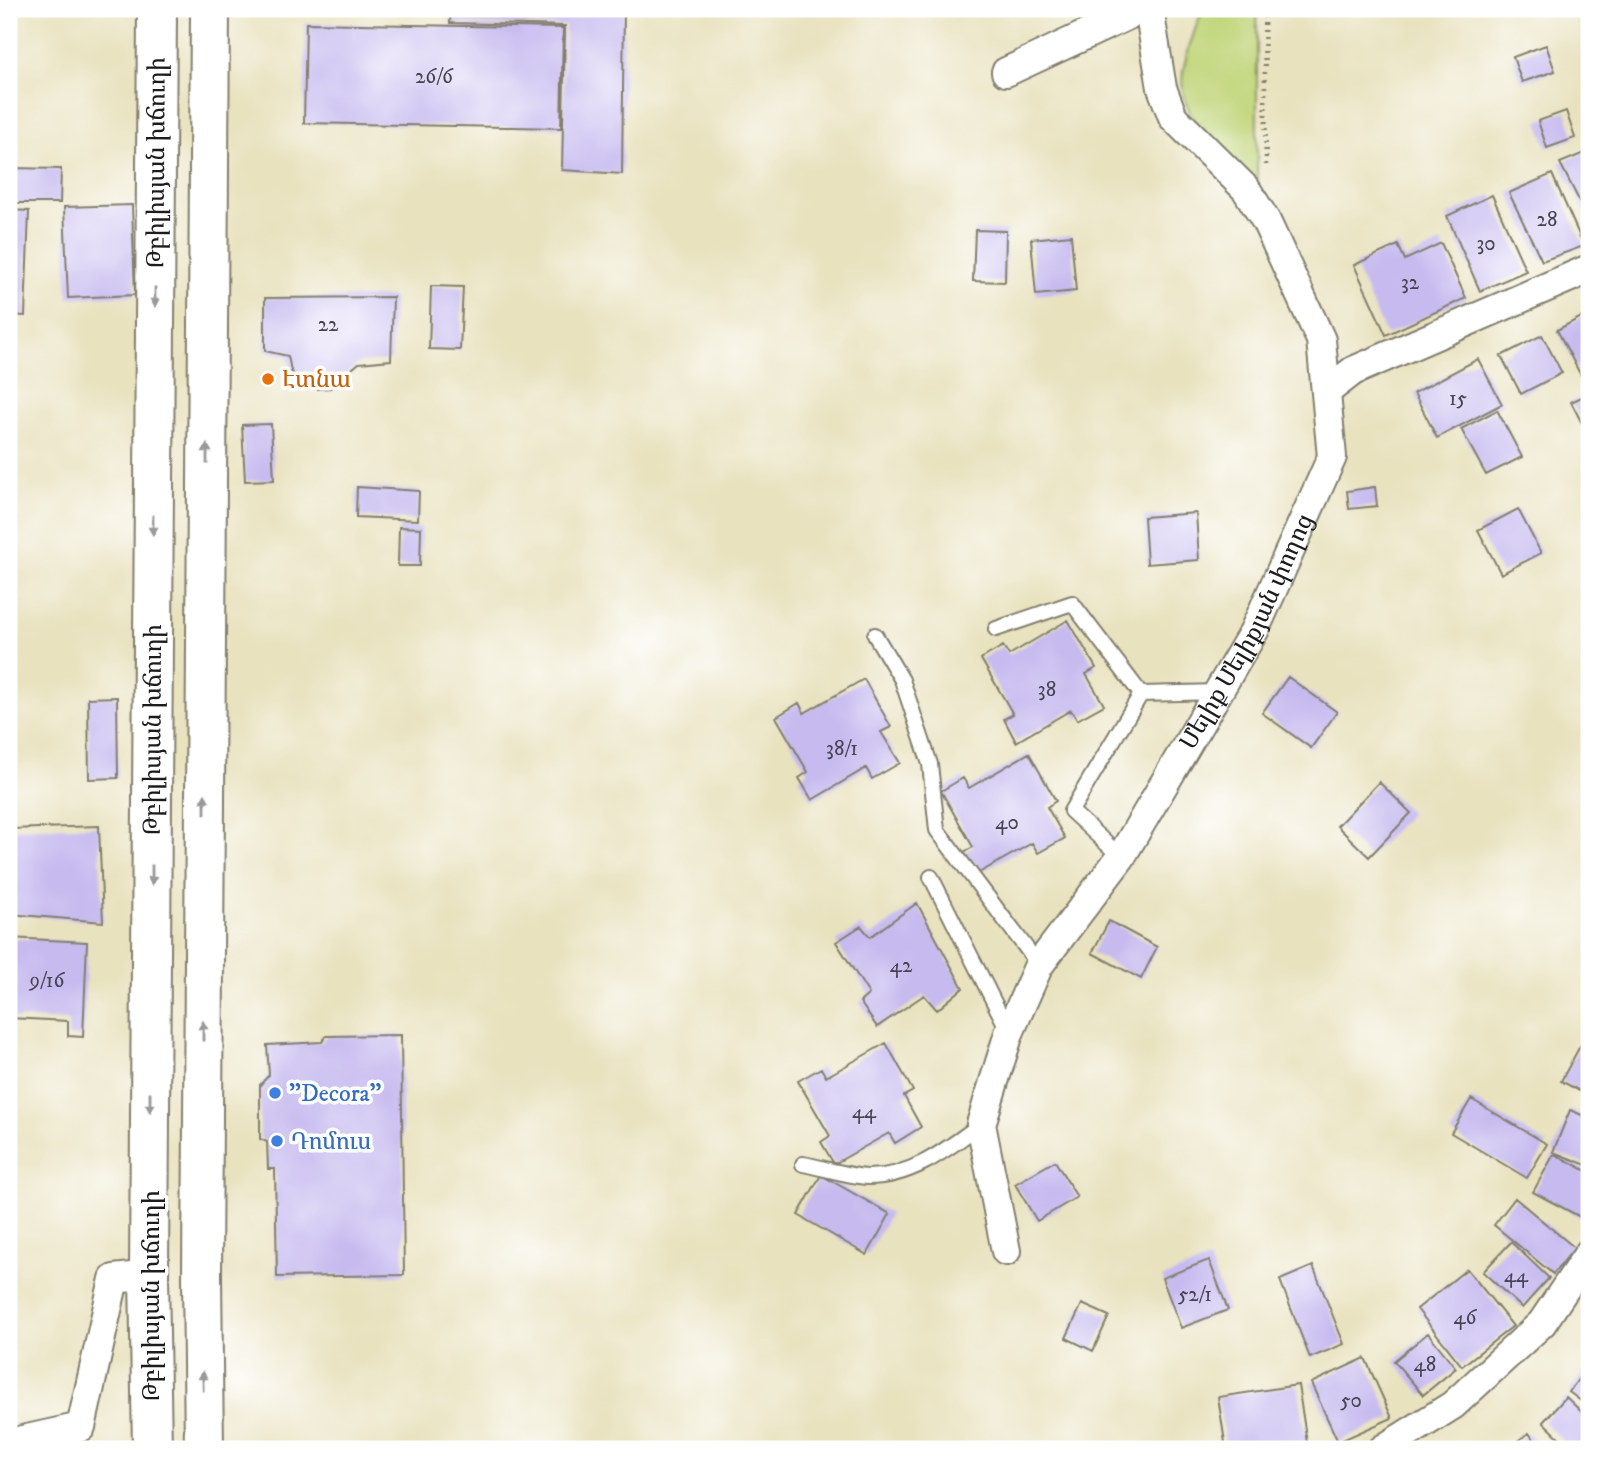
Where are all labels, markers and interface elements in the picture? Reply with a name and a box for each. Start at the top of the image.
street label: Թբիլիսյան խճուղի [141,57,173,269]
house number: 26/6 [415,64,454,90]
house number: 28 [1537,207,1557,233]
house number: 30 [1476,231,1496,257]
house number: 32 [1401,270,1420,296]
one-way arrow [149,287,160,309]
house number: 22 [318,312,339,338]
place label: Էտնա [282,365,351,395]
marker: Էտնա [260,371,276,387]
house number: 15 [1449,386,1467,412]
one-way arrow [201,442,213,464]
street label: Մելիք Մելիքյան փողոց [1174,509,1321,755]
one-way arrow [147,514,159,536]
street label: Թբիլիսյան խճուղի [138,624,169,836]
house number: 38 [1038,677,1056,703]
house number: 38/1 [826,736,858,762]
one-way arrow [199,792,211,814]
house number: 40 [995,810,1019,836]
one-way arrow [146,864,157,886]
house number: 42 [890,953,913,979]
house number: 9/16 [29,968,65,994]
one-way arrow [197,1020,209,1042]
place label: "Decora" [289,1079,382,1109]
marker: "Decora" [267,1085,283,1101]
one-way arrow [144,1092,156,1114]
house number: 44 [852,1099,877,1125]
place label: Դոմուս [291,1127,371,1157]
marker: Դոմուս [269,1133,285,1149]
street label: Թբիլիսյան խճուղի [137,1190,167,1402]
house number: 44 [1504,1263,1529,1289]
house number: 52/1 [1178,1282,1212,1308]
house number: 46 [1453,1305,1478,1331]
house number: 48 [1414,1352,1436,1378]
one-way arrow [197,1370,209,1392]
house number: 50 [1340,1388,1362,1414]

